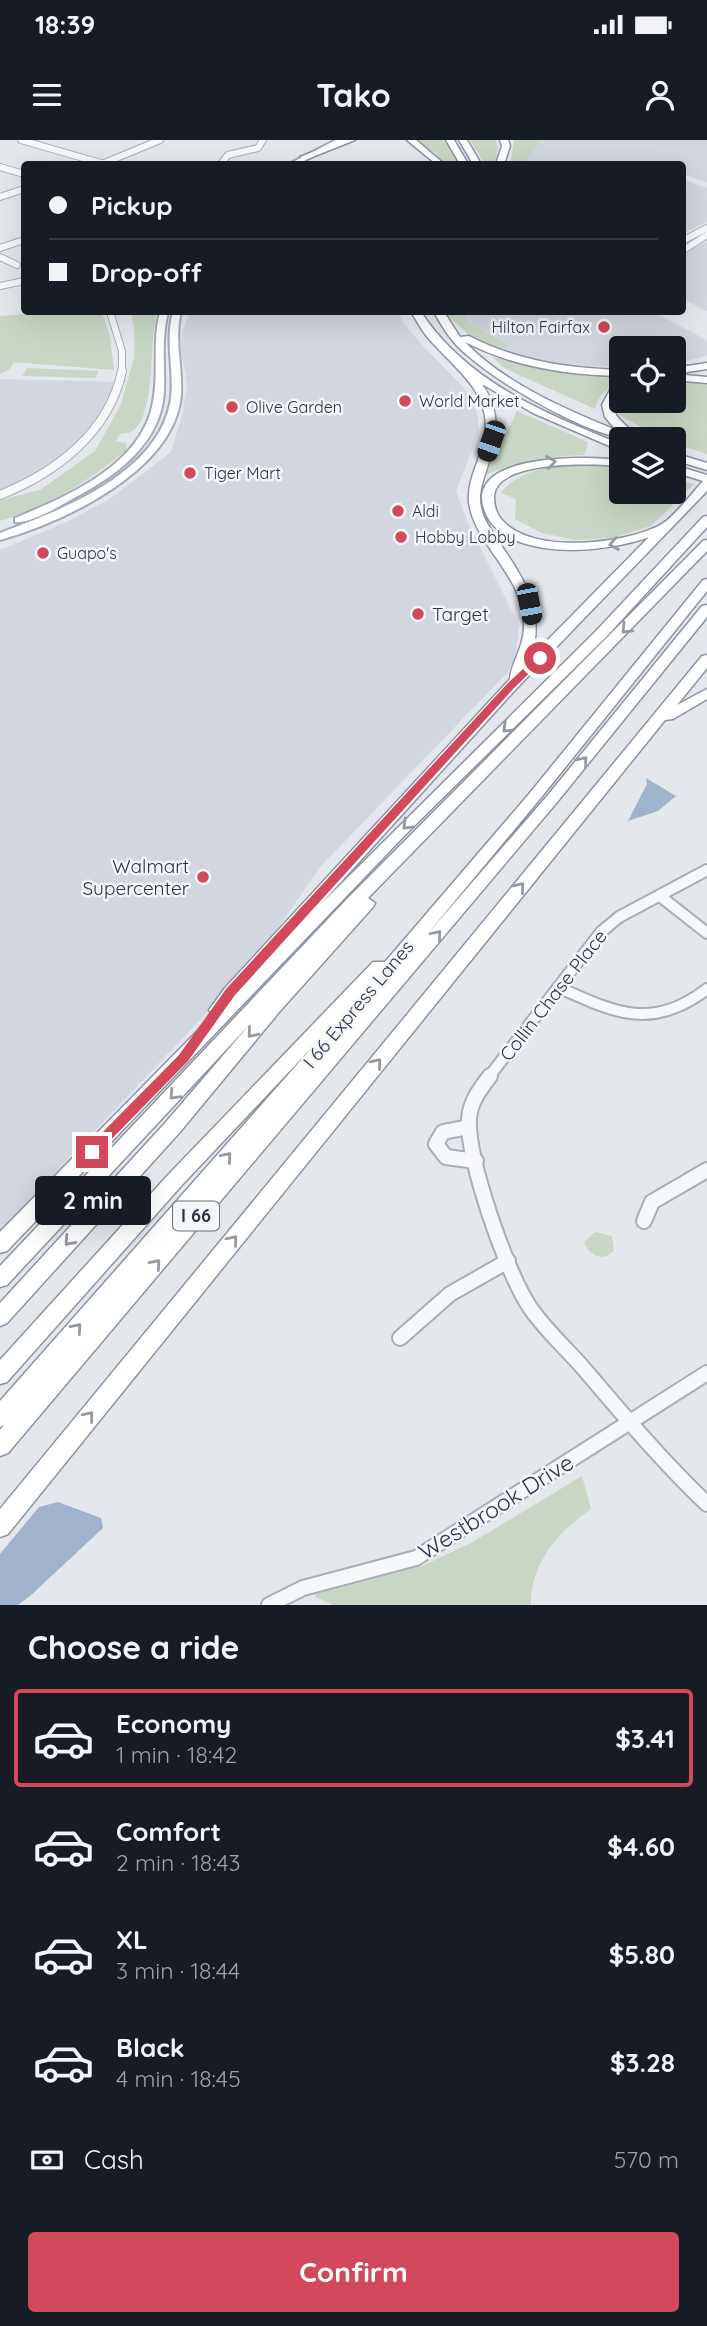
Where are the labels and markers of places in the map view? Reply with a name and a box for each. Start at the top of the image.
place label: Hilton Fairfax [492,317,590,337]
marker: Hilton Fairfax [596,319,612,335]
place label: World Market [419,391,519,411]
marker: World Market [397,393,413,409]
place label: Olive Garden [246,397,342,417]
marker: Olive Garden [224,399,240,415]
place label: Tiger Mart [204,463,281,483]
marker: Tiger Mart [182,465,198,481]
place label: Aldi [412,501,439,521]
marker: Aldi [390,503,406,519]
place label: Hobby Lobby [415,527,516,547]
marker: Hobby Lobby [393,529,409,545]
place label: Guapo's [57,543,117,563]
marker: Guapo's [35,545,51,561]
place label: Target [432,602,489,626]
marker: Target [410,606,426,622]
place label: Walmart Supercenter [82,854,190,900]
marker: Walmart Supercenter [195,869,211,885]

